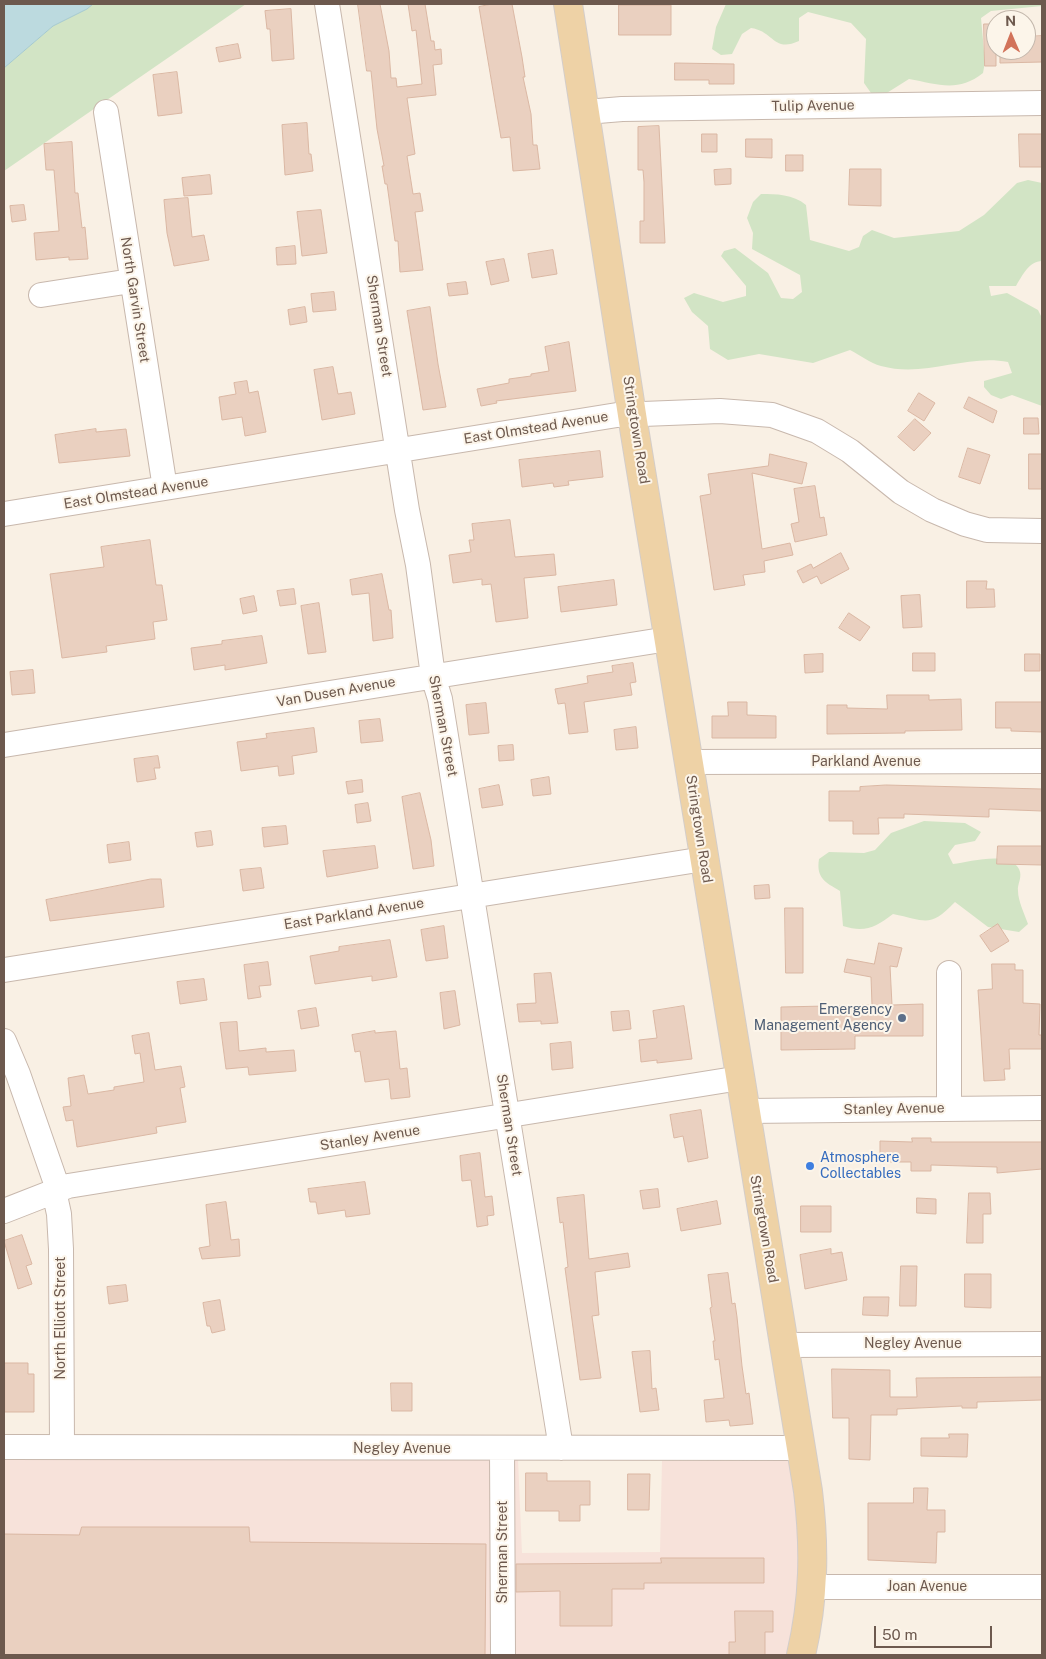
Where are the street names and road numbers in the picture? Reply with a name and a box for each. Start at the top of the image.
street label: Tulip Avenue [771,97,855,115]
street label: North Garvin Street [117,236,153,364]
street label: Sherman Street [363,274,395,378]
street label: Stringtown Road [619,375,653,485]
street label: East Olmstead Avenue [463,408,609,448]
street label: East Olmstead Avenue [63,473,209,513]
street label: Van Dusen Avenue [275,673,397,711]
street label: Sherman Street [425,674,461,778]
street label: Parkland Avenue [811,754,921,770]
street label: Stringtown Road [682,774,716,884]
street label: East Parkland Avenue [283,895,425,933]
street label: Sherman Street [493,1073,525,1177]
street label: Stanley Avenue [843,1100,945,1118]
street label: Stanley Avenue [319,1122,421,1154]
street label: Stringtown Road [746,1174,782,1284]
street label: North Elliott Street [53,1257,69,1379]
street label: Negley Avenue [864,1336,962,1352]
street label: Negley Avenue [353,1441,451,1457]
street label: Sherman Street [495,1500,511,1604]
street label: Joan Avenue [887,1579,967,1595]

